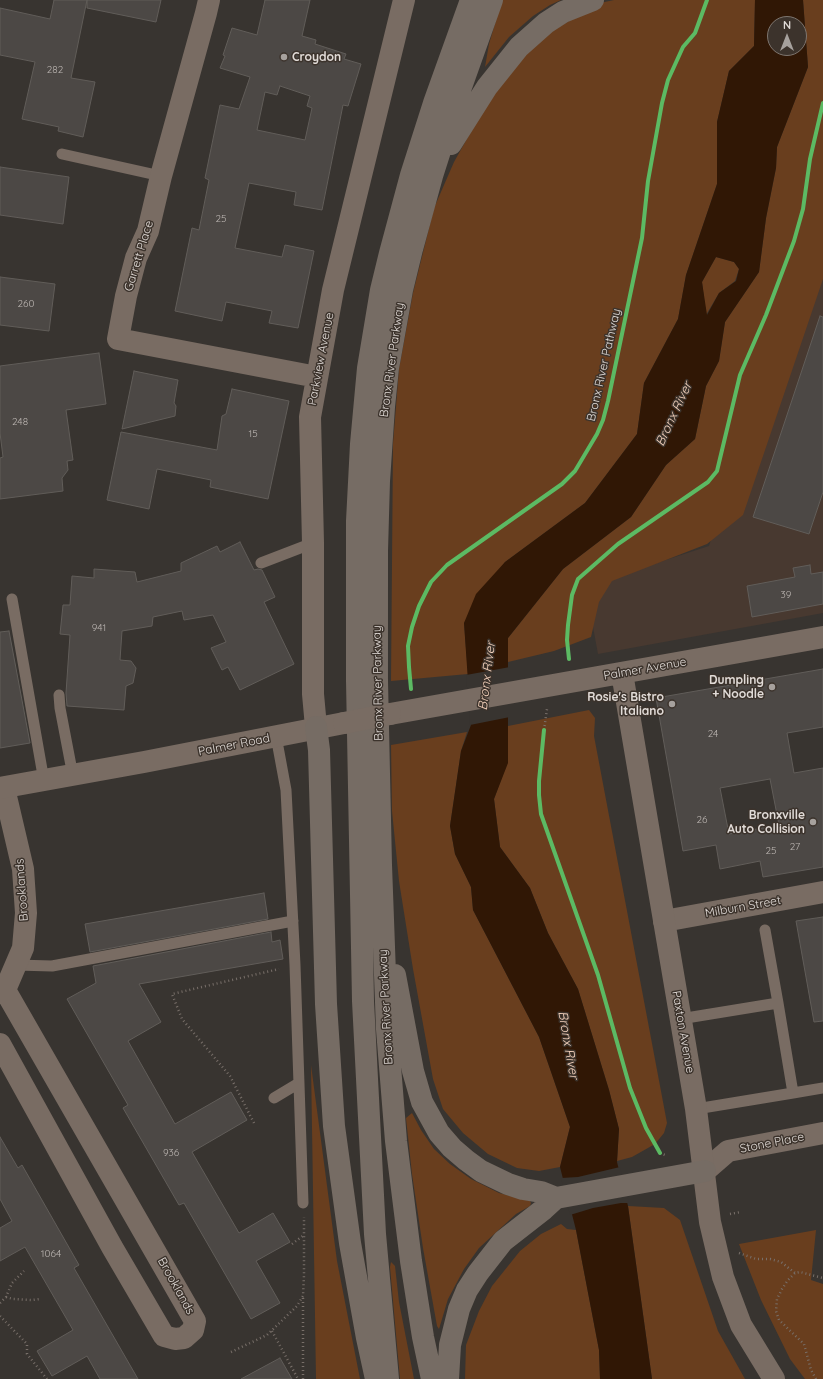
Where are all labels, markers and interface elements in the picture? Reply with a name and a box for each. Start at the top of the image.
north arrow [767,16,807,56]
text: N [783,18,791,32]
place label: Croydon [292,50,341,64]
marker: Croydon [279,52,289,62]
house number: 282 [47,64,63,76]
house number: 25 [216,213,226,225]
street label: Garrett Place [121,219,157,293]
house number: 260 [18,298,34,310]
street label: Bronx River Parkway [377,302,407,418]
street label: Bronx River Pathway [584,307,624,423]
street label: Parkview Avenue [305,311,337,407]
water label: Bronx River [652,379,696,449]
house number: 248 [12,416,28,428]
house number: 15 [248,428,258,440]
house number: 39 [781,589,791,601]
house number: 941 [92,622,106,634]
street label: Bronx River Parkway [370,625,386,741]
water label: Bronx River [475,641,499,711]
street label: Palmer Avenue [602,655,688,683]
place label: Dumpling + Noodle [709,673,764,701]
marker: Dumpling + Noodle [767,682,777,692]
place label: Rosie's Bistro Italiano [587,690,664,718]
marker: Rosie's Bistro Italiano [667,699,677,709]
house number: 24 [708,728,718,740]
street label: Palmer Road [197,731,271,759]
place label: Bronxville Auto Collision [727,808,805,836]
house number: 26 [697,814,707,826]
marker: Bronxville Auto Collision [808,817,818,827]
house number: 27 [790,841,800,853]
house number: 25 [766,845,776,857]
street label: Brooklands [13,858,31,922]
street label: Milburn Street [704,893,782,921]
street label: Bronx River Parkway [376,949,396,1065]
street label: Paxton Avenue [669,990,697,1074]
water label: Bronx River [554,1010,582,1080]
street label: Stone Place [739,1130,805,1156]
house number: 936 [163,1147,179,1159]
house number: 1064 [41,1248,61,1260]
street label: Brooklands [154,1255,198,1317]

